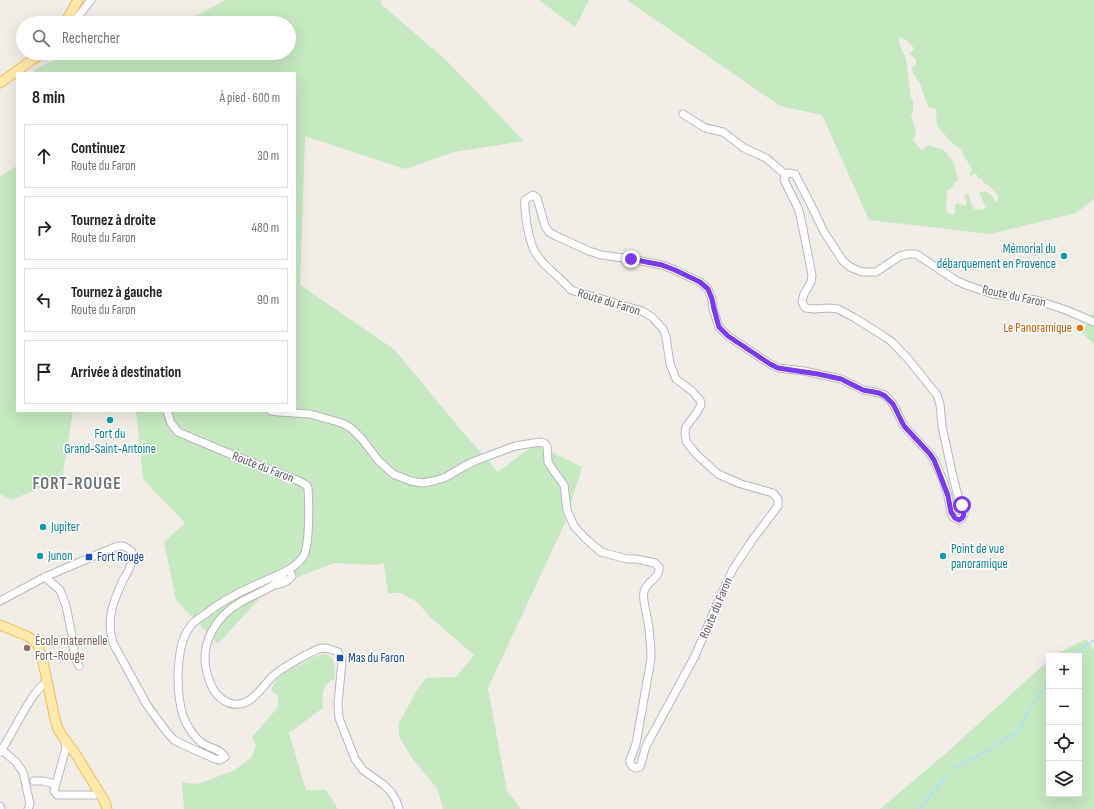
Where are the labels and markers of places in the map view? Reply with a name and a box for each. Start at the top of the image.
place label: Mémorial du débarquement en Provence [937,241,1056,272]
marker: Mémorial du débarquement en Provence [1059,251,1069,261]
place label: Le Panoramique [1003,320,1072,336]
marker: Le Panoramique [1075,323,1085,333]
marker: Fort du Grand-Saint-Antoine [105,415,115,425]
place label: Fort du Grand-Saint-Antoine [64,426,156,457]
place label: Jupiter [50,519,80,535]
marker: Jupiter [38,522,48,532]
place label: Point de vue panoramique [951,541,1008,572]
place label: Junon [47,548,73,564]
place label: Fort Rouge [97,549,144,565]
marker: Junon [35,551,45,561]
marker: Point de vue panoramique [938,551,948,561]
marker: Fort Rouge [84,552,94,562]
place label: École maternelle Fort-Rouge [35,633,108,664]
marker: École maternelle Fort-Rouge [22,643,32,653]
place label: Mas du Faron [348,650,405,666]
marker: Mas du Faron [335,653,345,663]

